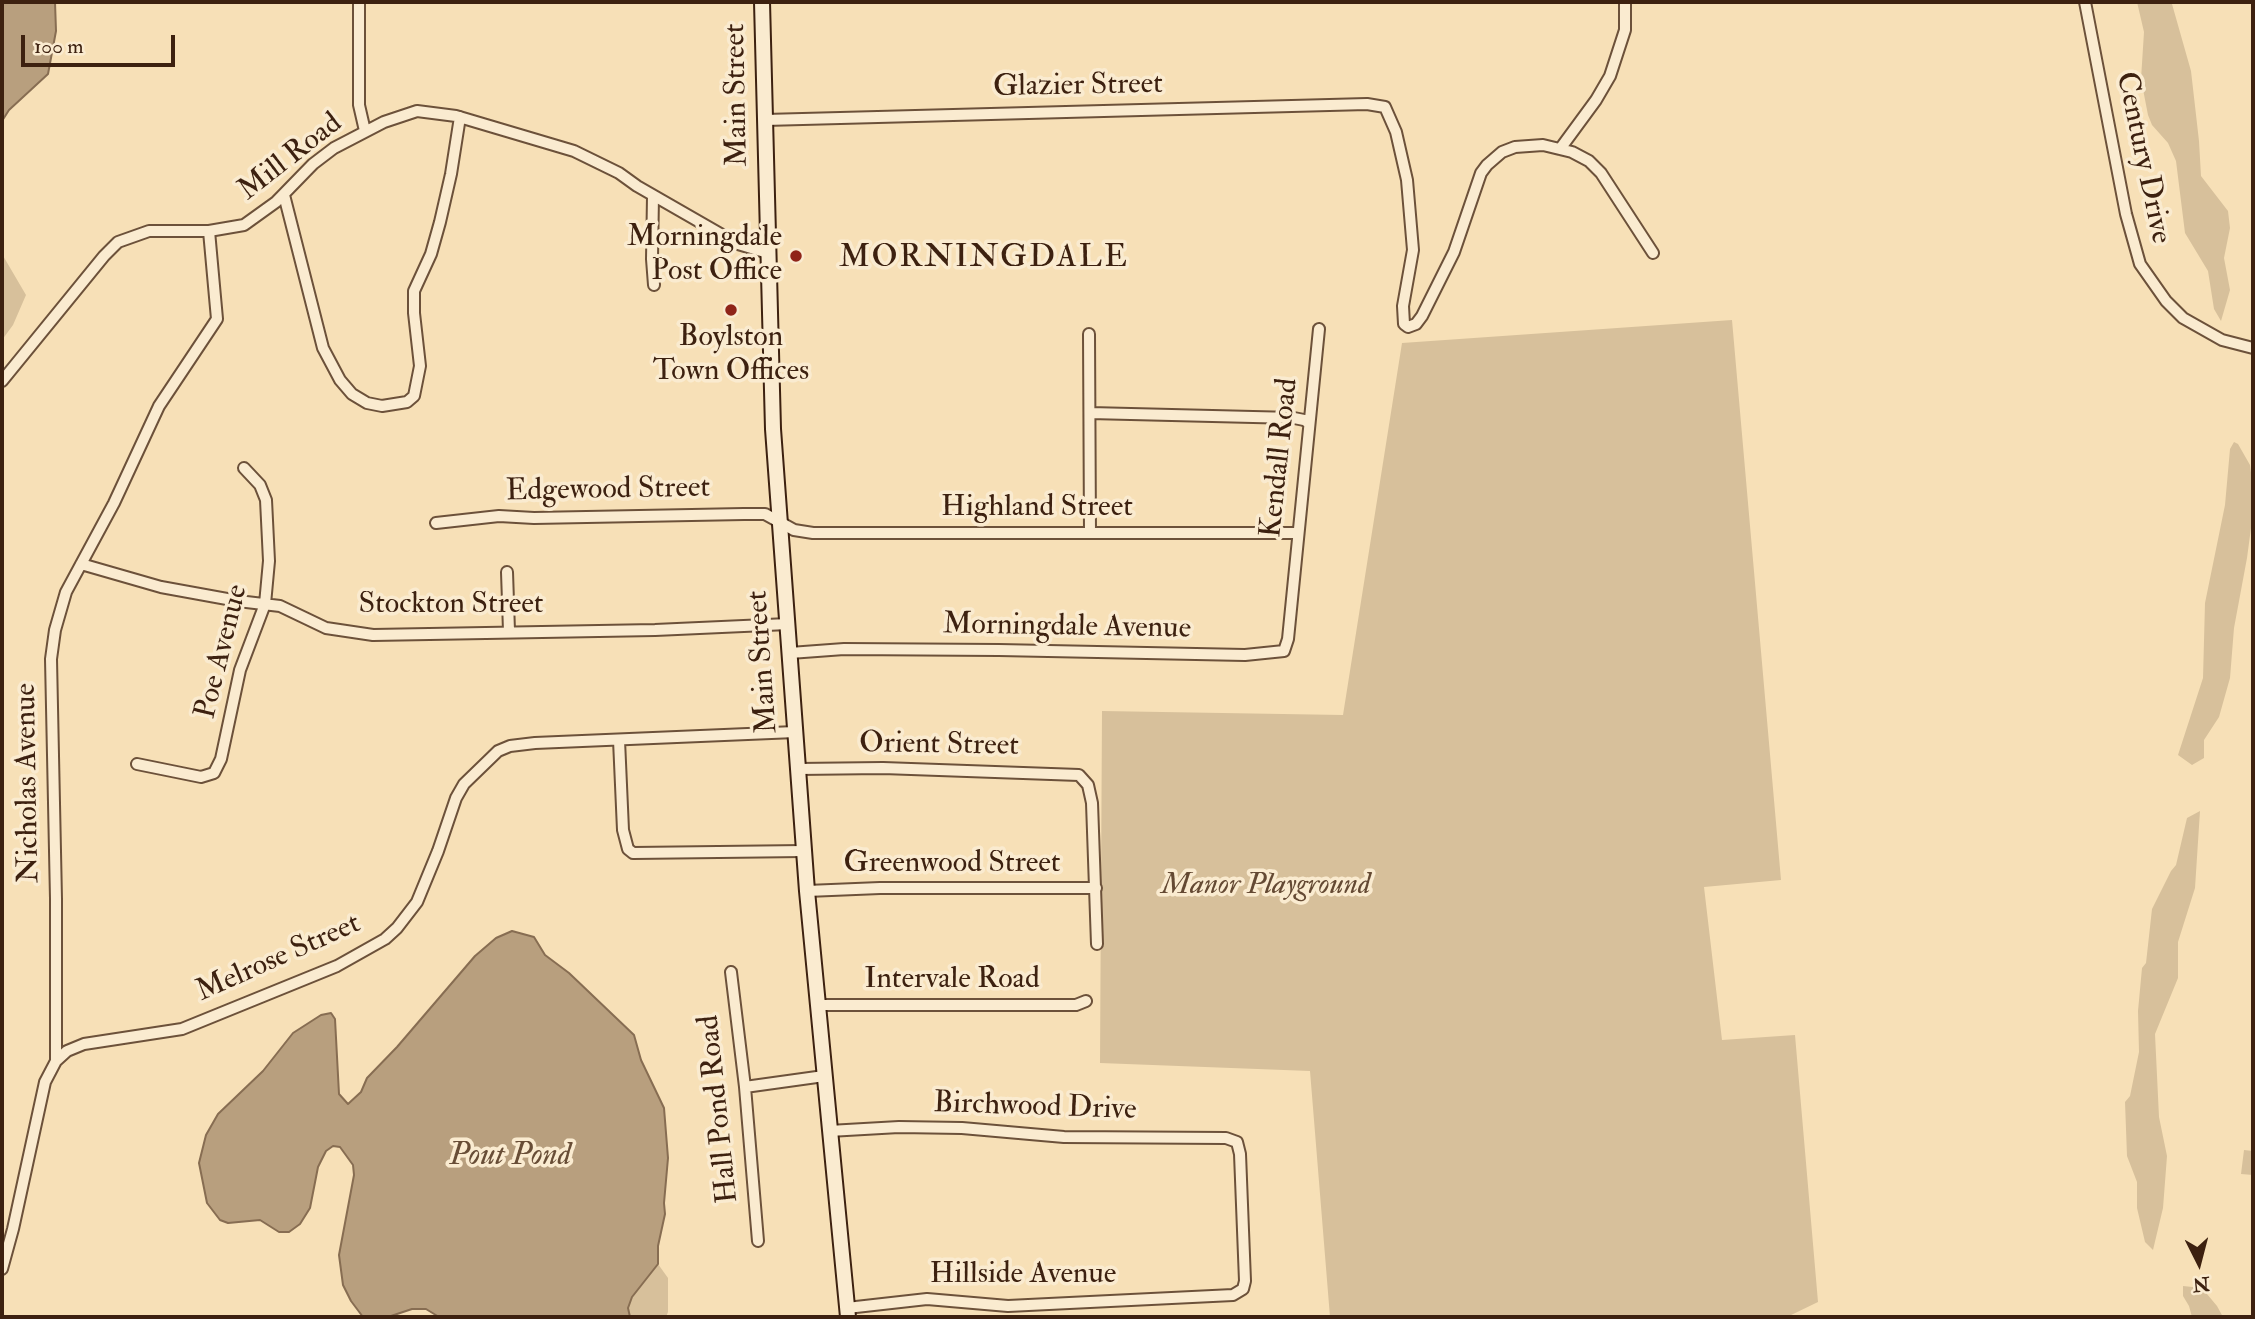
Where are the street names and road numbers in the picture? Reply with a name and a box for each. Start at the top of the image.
street label: Main Street [719,23,757,167]
street label: Glazier Street [993,68,1163,106]
street label: Century Drive [2106,69,2178,247]
street label: Mill Road [232,106,350,210]
street label: Kendall Road [1255,377,1307,539]
street label: Edgewood Street [506,471,710,511]
street label: Highland Street [941,491,1133,527]
street label: Poe Avenue [189,581,257,723]
street label: Stockton Street [358,588,544,624]
street label: Main Street [741,589,787,735]
street label: Morningdale Avenue [943,608,1191,648]
street label: Nicholas Avenue [9,683,49,883]
street label: Orient Street [859,727,1019,765]
street label: Greenwood Street [843,847,1061,883]
street label: Melrose Street [191,907,367,1011]
street label: Intervale Road [864,963,1040,999]
street label: Hall Pond Road [692,1013,748,1205]
street label: Birchwood Drive [933,1086,1137,1130]
street label: Hillside Avenue [930,1258,1116,1294]

